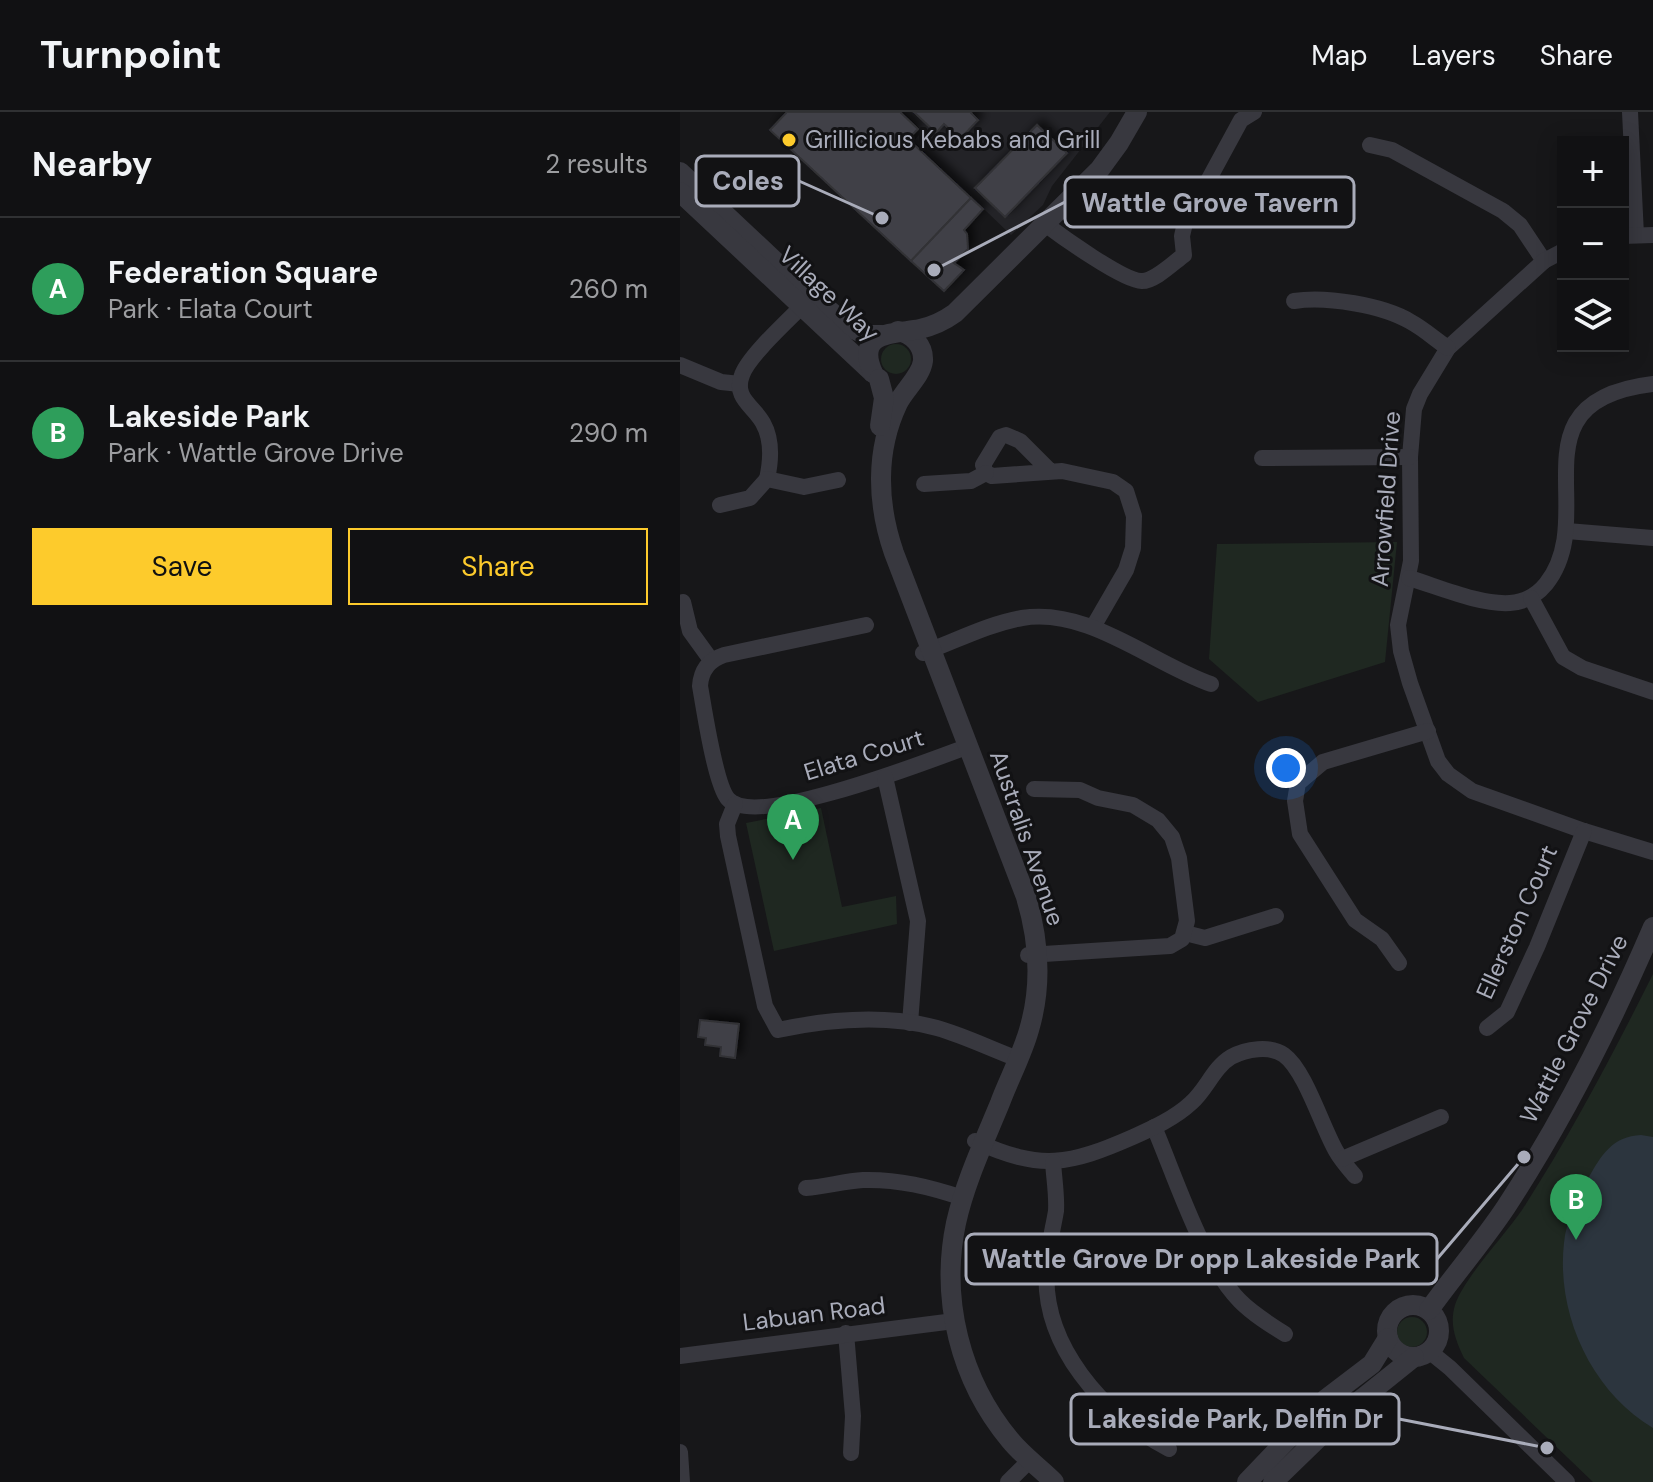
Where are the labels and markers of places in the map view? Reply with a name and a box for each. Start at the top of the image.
place label: Grillicious Kebabs and Grill [805,124,1100,155]
marker: Grillicious Kebabs and Grill [780,131,798,149]
callout: Coles [696,156,799,206]
callout: Wattle Grove Tavern [1065,177,1354,227]
pin: A [767,794,819,860]
pin: B [1550,1174,1602,1240]
callout: Wattle Grove Dr opp Lakeside Park [966,1234,1437,1284]
callout: Lakeside Park, Delfin Dr [1071,1394,1399,1444]

